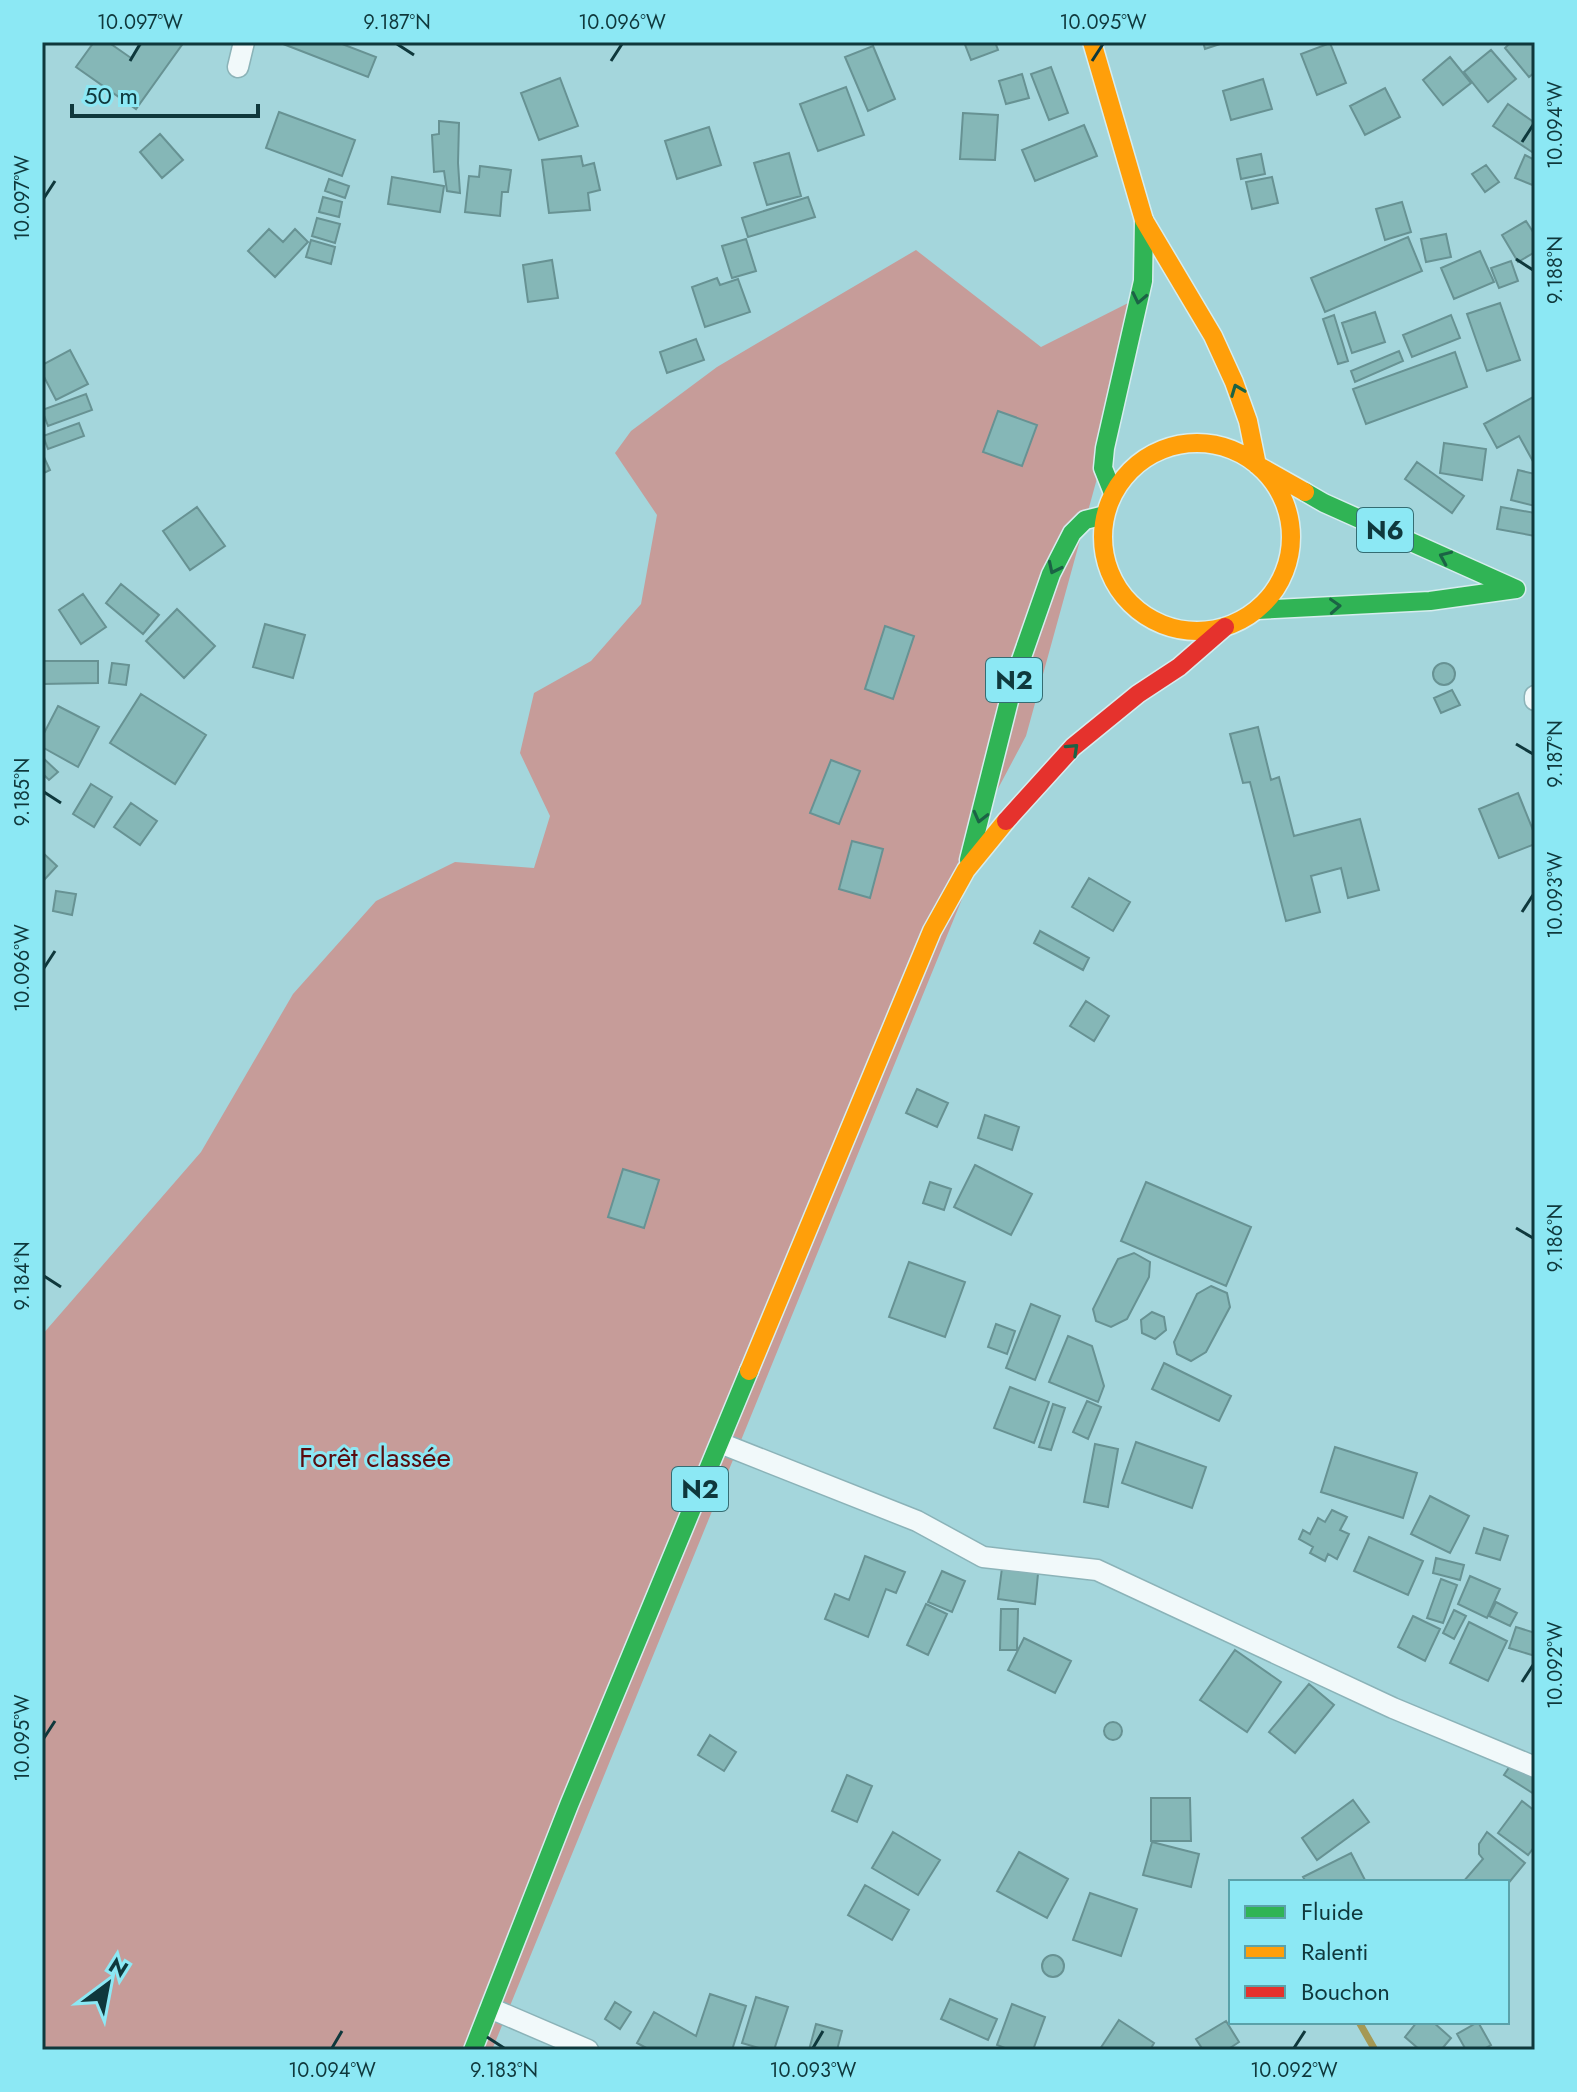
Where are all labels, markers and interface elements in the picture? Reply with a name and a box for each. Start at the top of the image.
text: 10.097°W [97,8,183,37]
text: 9.187°N [363,8,431,37]
text: 10.096°W [578,8,666,37]
text: 10.095°W [1059,8,1147,37]
scale bar [72,68,258,118]
text: 50 m [84,78,138,113]
text: 10.094°W [1541,81,1570,169]
text: 10.097°W [8,155,37,241]
text: 9.188°N [1541,236,1570,304]
one-way arrow [1131,290,1148,304]
one-way arrow [1230,383,1247,397]
road number: N6 [1357,508,1413,552]
one-way arrow [1439,551,1454,567]
one-way arrow [1048,560,1064,575]
one-way arrow [1329,598,1342,615]
road number: N2 [986,658,1042,702]
text: 9.187°N [1541,720,1570,788]
one-way arrow [1064,743,1078,758]
text: 9.185°N [8,758,37,826]
one-way arrow [972,809,989,823]
text: 10.093°W [1541,851,1570,938]
text: 10.096°W [8,924,37,1012]
text: 9.186°N [1541,1204,1570,1272]
text: 9.184°N [8,1242,37,1310]
park label: Forêt classée [299,1437,451,1478]
road number: N2 [672,1467,728,1511]
text: 10.092°W [1541,1621,1570,1709]
text: 10.095°W [8,1694,37,1782]
legend [1229,1880,1509,2024]
text: Fluide [1301,1894,1363,1929]
text: Ralenti [1301,1934,1368,1969]
north arrow [68,1944,148,2024]
text: N [103,1949,134,1985]
text: Bouchon [1301,1974,1390,2009]
text: 10.094°W [288,2056,376,2085]
text: 9.183°N [470,2056,538,2085]
text: 10.093°W [770,2056,857,2085]
text: 10.092°W [1250,2056,1338,2085]

